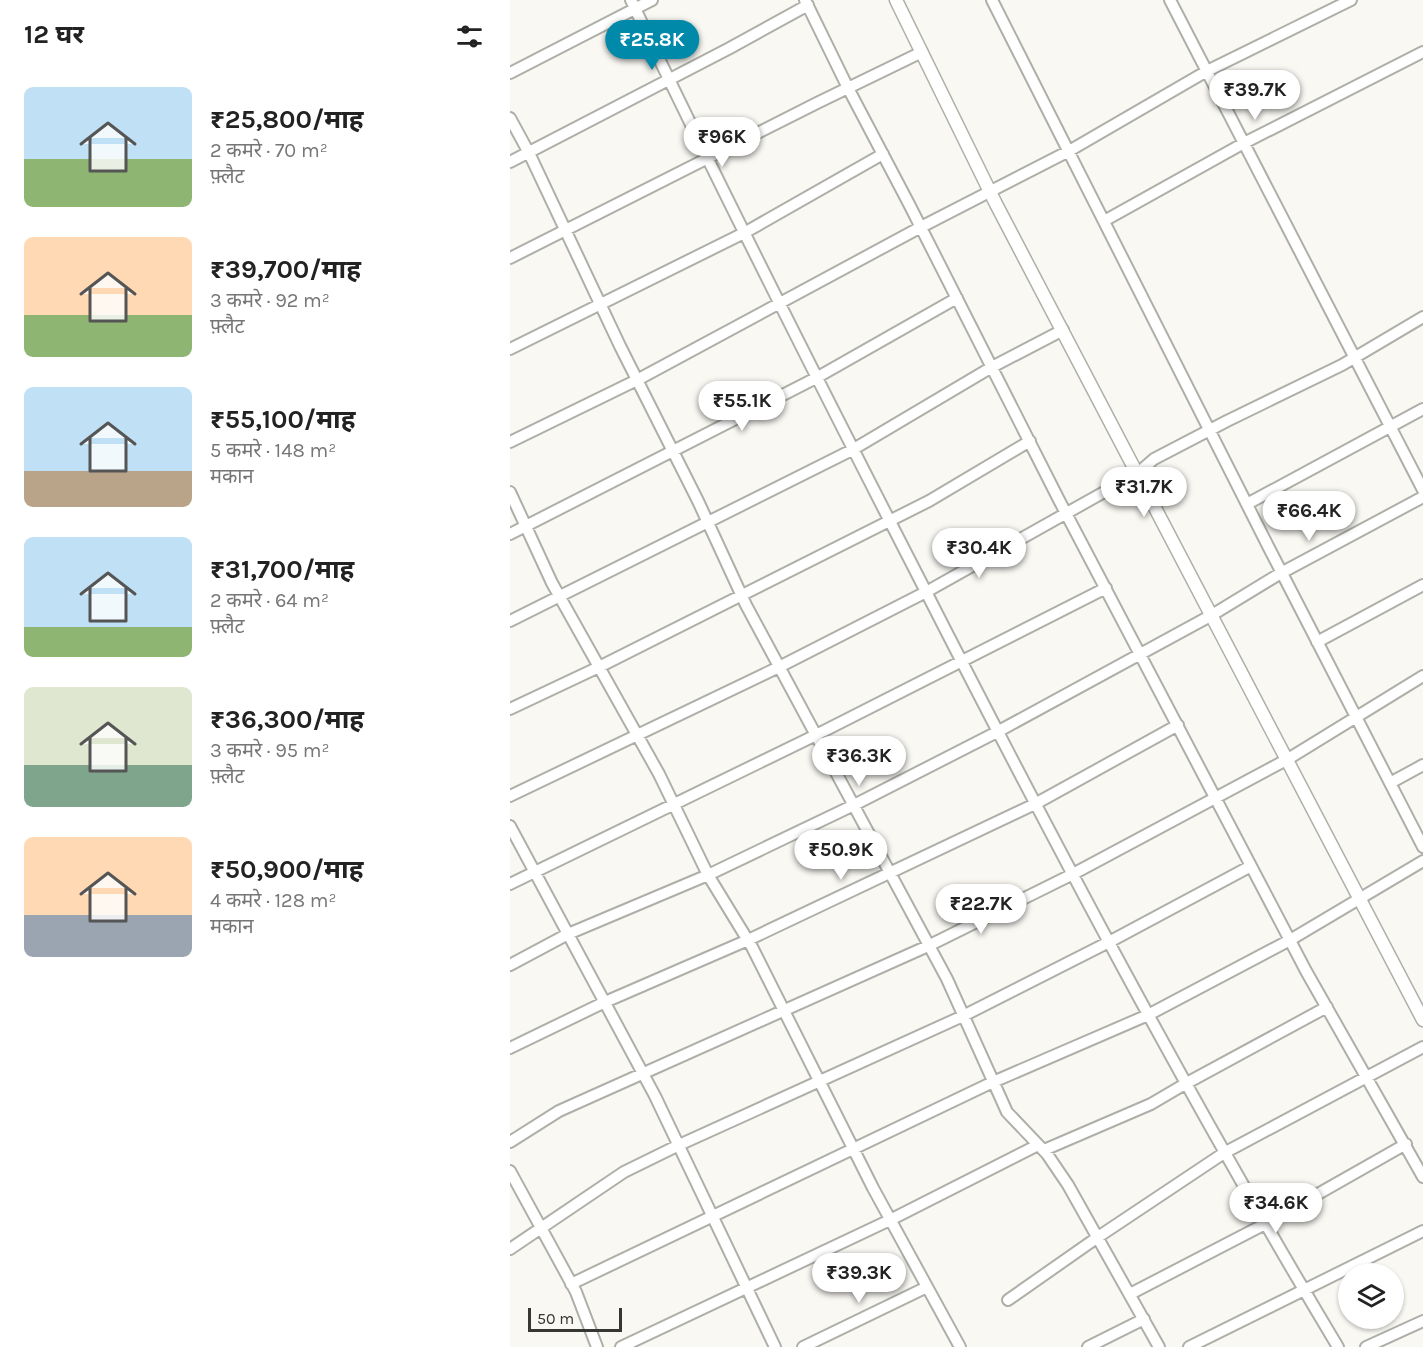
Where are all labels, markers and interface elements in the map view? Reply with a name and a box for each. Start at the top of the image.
text: 12 घर [24,19,84,50]
icon: filters [453,20,486,53]
pin: ₹25.8K [603,20,701,71]
text: ₹25.8K [619,28,685,51]
pin: ₹39.7K [1206,70,1304,121]
text: ₹39.7K [1223,78,1287,101]
text: ₹25,800/माह [210,104,364,135]
icon: home [72,111,144,183]
pin: ₹96K [686,117,758,168]
text: ₹96K [698,125,746,148]
text: 2 कमरे · 70 m² [210,139,328,162]
text: फ़्लैट [210,165,245,188]
text: ₹39,700/माह [210,254,361,285]
icon: home [72,261,144,333]
text: 3 कमरे · 92 m² [210,289,330,312]
text: फ़्लैट [210,315,245,338]
pin: ₹55.1K [693,381,791,432]
text: ₹55.1K [712,389,772,412]
text: ₹55,100/माह [210,404,355,435]
icon: home [72,411,144,483]
text: 5 कमरे · 148 m² [210,439,336,462]
text: मकान [210,465,254,488]
pin: ₹31.7K [1095,467,1193,518]
text: ₹31.7K [1115,475,1173,498]
pin: ₹66.4K [1260,491,1358,542]
text: ₹66.4K [1277,499,1342,522]
pin: ₹30.4K [930,528,1028,579]
text: ₹30.4K [946,536,1012,559]
text: ₹31,700/माह [210,554,354,585]
icon: home [72,561,144,633]
text: 2 कमरे · 64 m² [210,589,329,612]
text: फ़्लैट [210,615,245,638]
text: ₹36,300/माह [210,704,364,735]
icon: home [72,711,144,783]
pin: ₹36.3K [810,736,908,787]
text: 3 कमरे · 95 m² [210,739,330,762]
text: ₹36.3K [826,744,892,767]
text: फ़्लैट [210,765,245,788]
pin: ₹50.9K [792,830,890,881]
text: ₹50.9K [808,838,874,861]
text: ₹50,900/माह [210,854,363,885]
icon: home [72,861,144,933]
pin: ₹22.7K [932,884,1030,935]
text: 4 कमरे · 128 m² [210,889,336,912]
text: ₹22.7K [950,892,1012,915]
text: मकान [210,915,254,938]
pin: ₹34.6K [1227,1183,1325,1234]
text: ₹34.6K [1243,1191,1309,1214]
pin: ₹39.3K [810,1253,908,1304]
text: ₹39.3K [826,1261,892,1284]
map controls [1338,1263,1404,1329]
button: layers [1338,1263,1404,1329]
scale bar [528,1305,622,1332]
text: 50 m [537,1309,574,1328]

